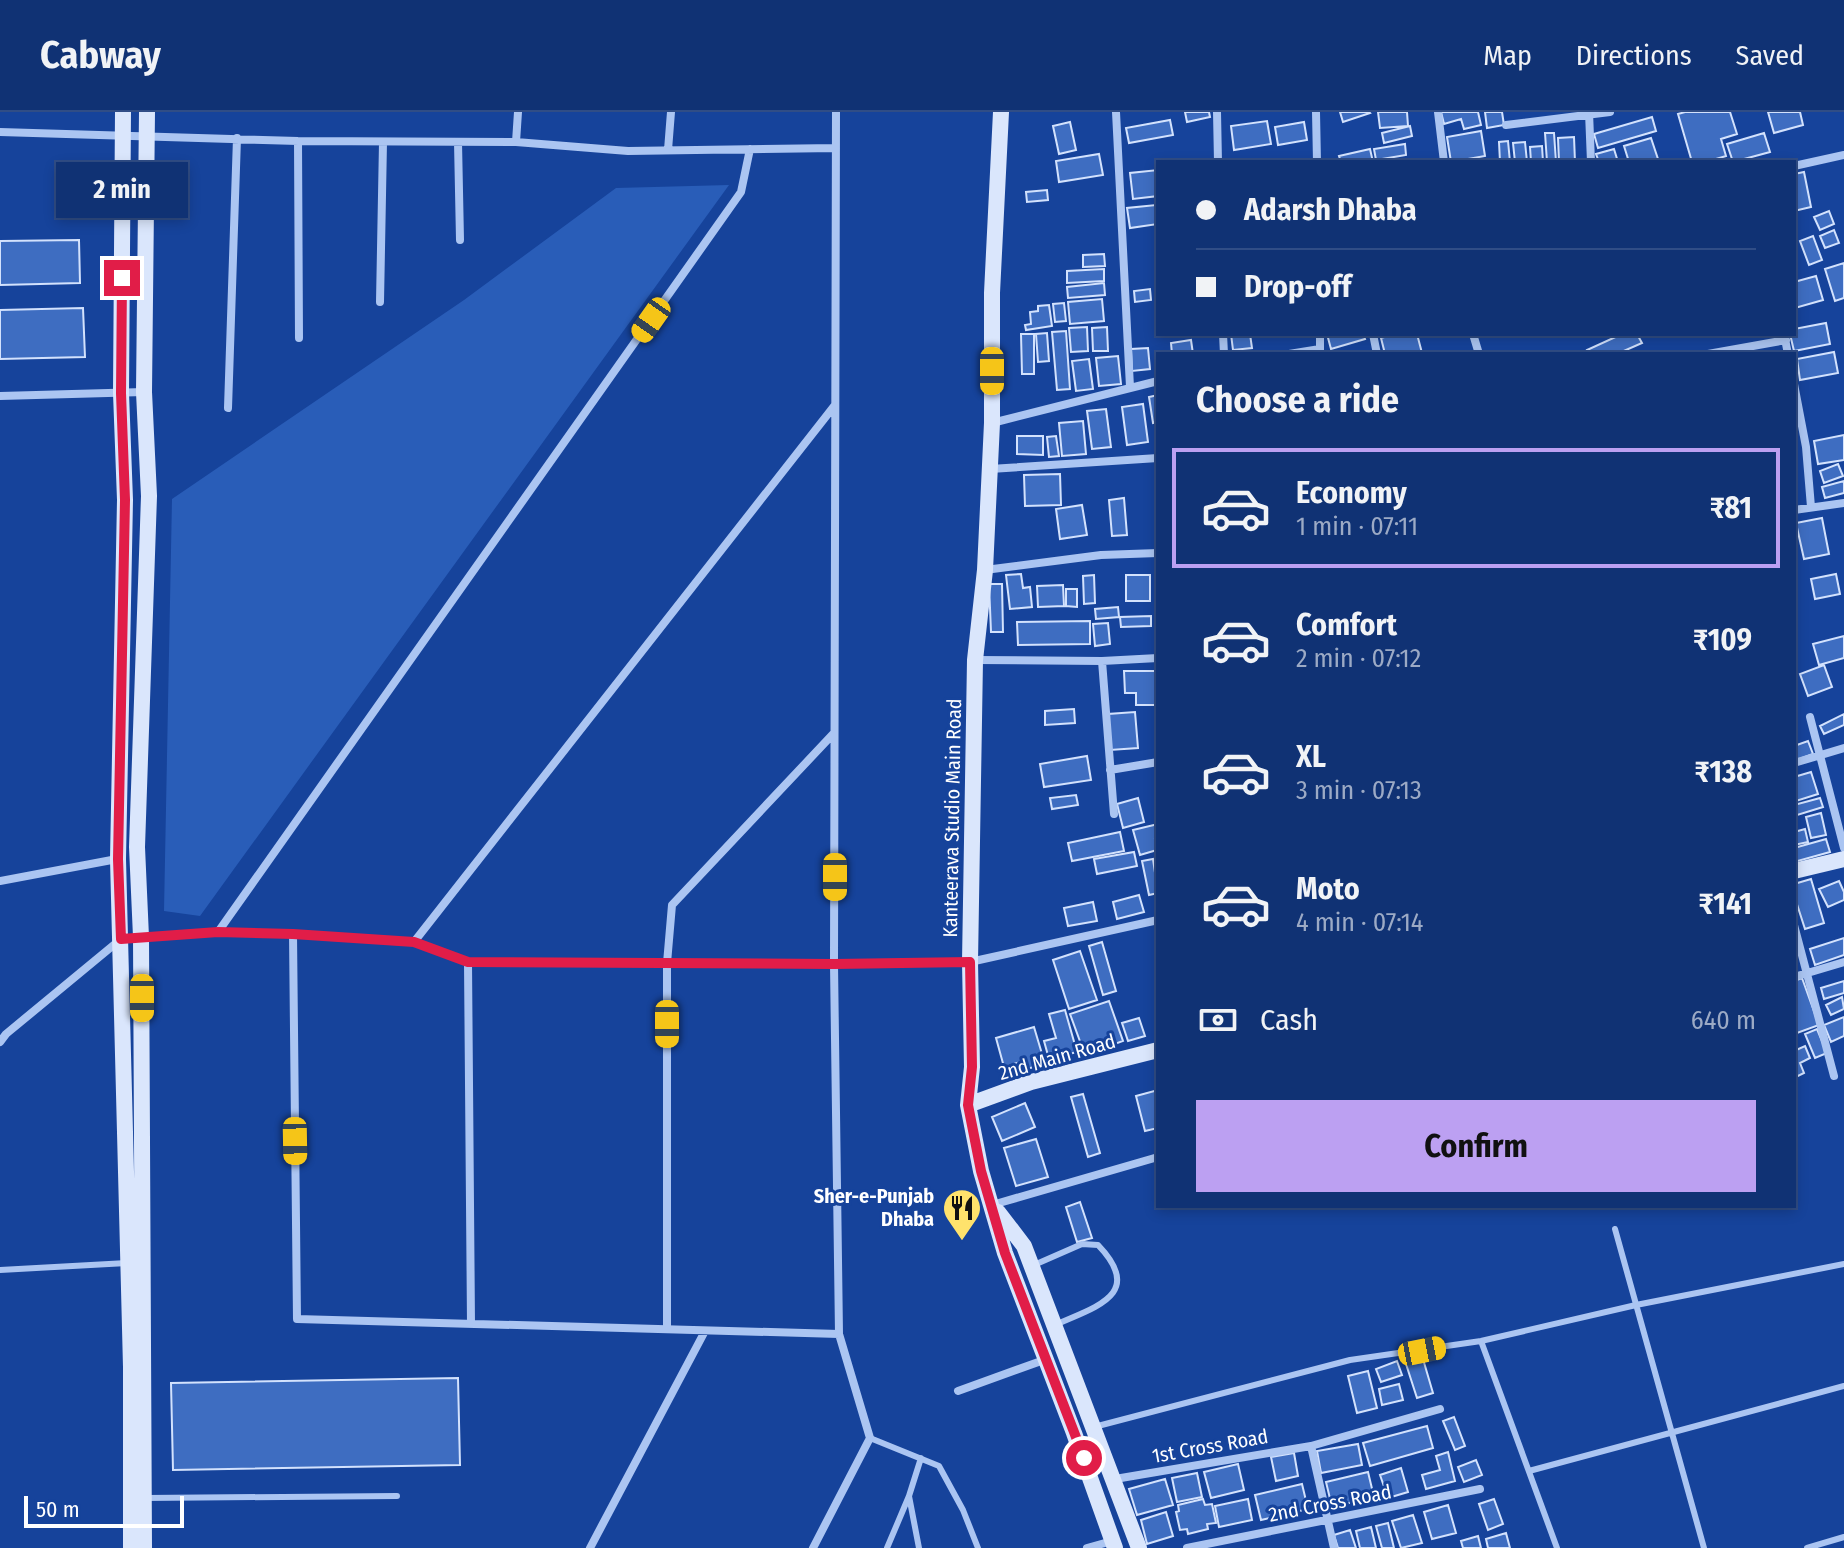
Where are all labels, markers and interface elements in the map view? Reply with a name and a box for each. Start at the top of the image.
text: Cabway [40,32,161,78]
text: Map [1483,39,1532,72]
text: Directions [1576,39,1692,72]
text: Saved [1736,39,1804,72]
callout: 2 min [56,162,188,218]
text: 2 min [93,174,151,205]
text: Adarsh Dhaba [1244,192,1417,228]
route end [104,260,140,296]
text: Drop-off [1244,269,1351,305]
car [627,293,675,347]
car [980,347,1004,395]
text: Choose a ride [1196,378,1399,422]
icon: car [1200,472,1272,544]
text: Economy [1296,475,1407,511]
text: ₹81 [1710,490,1752,526]
text: 1 min · 07:11 [1296,511,1418,542]
icon: car [1200,604,1272,676]
text: Comfort [1296,607,1397,643]
text: ₹109 [1693,622,1752,658]
text: 2 min · 07:12 [1296,643,1421,674]
street label: Kanteerava Studio Main Road [938,698,966,938]
icon: car [1200,736,1272,808]
text: XL [1296,739,1326,775]
text: ₹138 [1695,754,1752,790]
text: 3 min · 07:13 [1296,775,1422,806]
car [823,853,847,901]
icon: car [1200,868,1272,940]
text: Moto [1296,871,1360,907]
text: ₹141 [1699,886,1752,922]
text: 4 min · 07:14 [1296,907,1423,938]
car [130,974,154,1022]
icon: cash [1196,998,1240,1042]
car [655,1000,679,1048]
text: Cash [1260,1002,1318,1038]
text: 640 m [1691,1005,1756,1036]
street label: 2nd Main Road [996,1029,1118,1085]
button: Confirm [1196,1100,1756,1192]
car [283,1117,307,1165]
place label: Sher-e-Punjab Dhaba [814,1184,934,1231]
restaurant icon: Sher-e-Punjab Dhaba [941,1187,983,1242]
car [1396,1335,1448,1367]
street label: 1st Cross Road [1150,1424,1270,1468]
route start [1066,1440,1102,1476]
street label: 2nd Cross Road [1267,1479,1393,1527]
scale bar [24,1492,184,1528]
text: 50 m [36,1496,80,1523]

